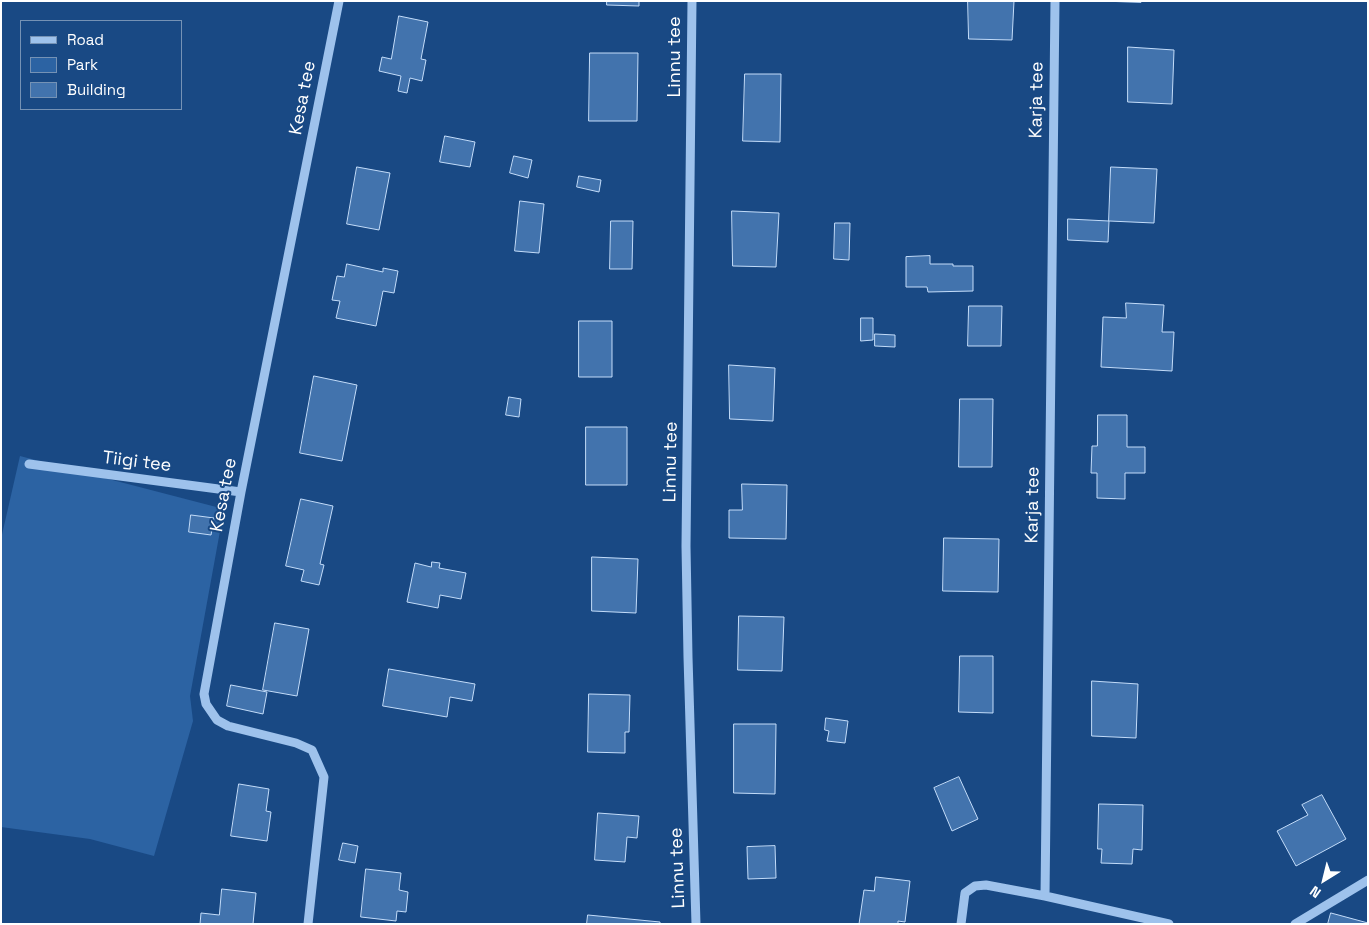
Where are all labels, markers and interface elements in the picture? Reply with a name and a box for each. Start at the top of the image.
street label: Linnu tee [664,16,686,98]
legend [20,20,182,110]
text: Road [67,30,104,49]
text: Park [67,55,98,74]
street label: Kesa tee [285,59,321,137]
street label: Karja tee [1026,61,1048,139]
text: Building [67,80,126,99]
street label: Linnu tee [659,421,683,503]
street label: Tiigi tee [101,447,173,477]
street label: Kesa tee [206,456,242,534]
street label: Karja tee [1022,466,1044,544]
street label: Linnu tee [666,827,690,909]
north arrow [1299,855,1349,905]
text: N [1306,882,1324,902]

